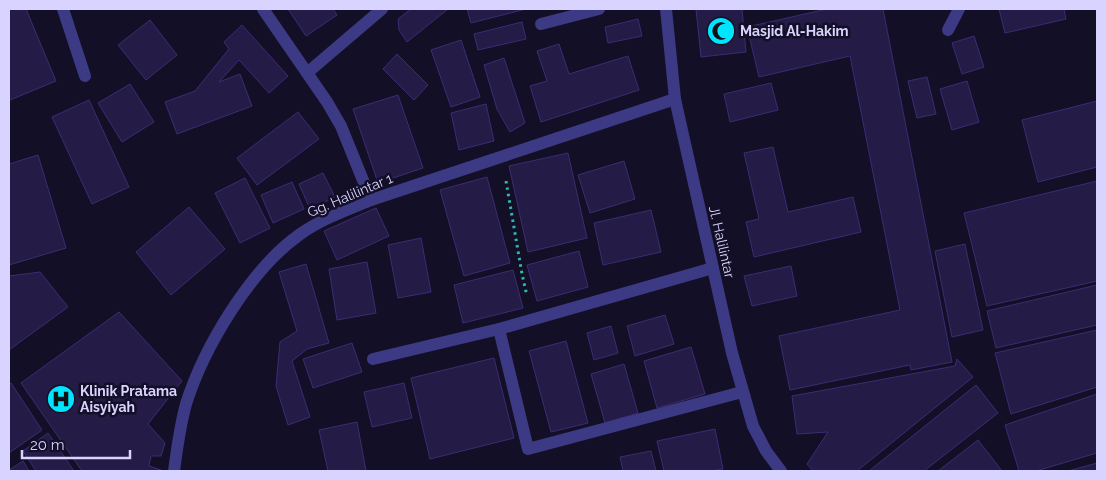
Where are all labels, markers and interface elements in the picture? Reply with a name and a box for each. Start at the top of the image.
mosque icon: Masjid Al-Hakim [706,16,736,46]
place label: Masjid Al-Hakim [740,23,848,39]
street label: Gg. Halilintar 1 [305,170,395,220]
street label: Jl. Halilintar [706,204,738,280]
place label: Klinik Pratama Aisyiyah [80,383,177,415]
hospital icon: Klinik Pratama Aisyiyah [46,384,76,414]
scale bar [22,428,130,460]
text: 20 m [30,436,65,454]

